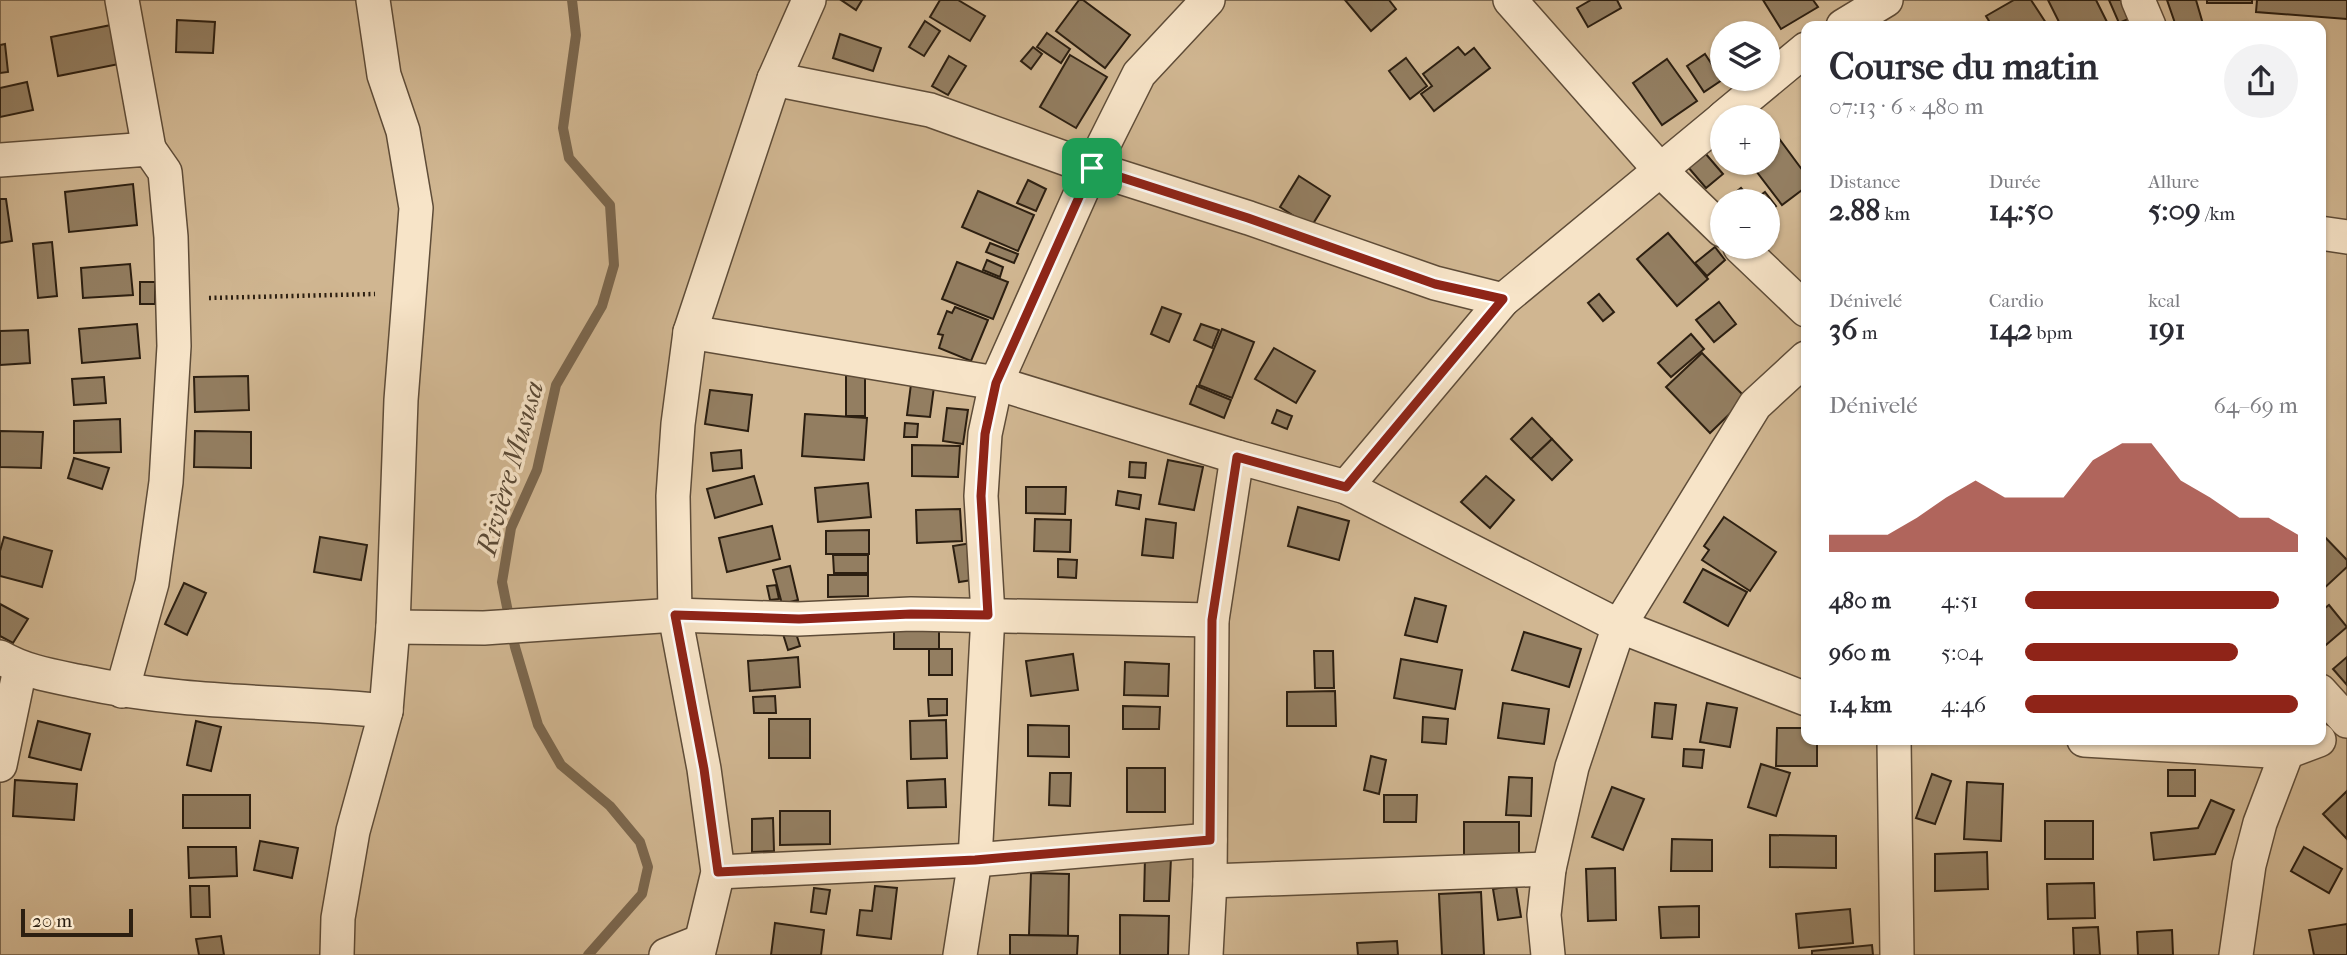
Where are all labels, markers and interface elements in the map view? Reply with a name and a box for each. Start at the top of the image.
map controls [1710,21,1780,259]
button: layers [1710,21,1780,91]
text: Course du matin [1829,44,2098,89]
button: share [2224,44,2298,118]
text: 07:13 · 6 × 480 m [1829,93,1984,120]
button: + [1710,105,1780,175]
pin [1062,138,1122,198]
icon: arrive [1073,149,1111,187]
text: Distance [1829,171,1900,193]
text: Durée [1989,171,2041,193]
text: Allure [2148,171,2199,193]
button: − [1710,189,1780,259]
text: 2.88 [1829,193,1880,228]
text: 14:50 [1989,193,2054,228]
text: 5:09 [2148,193,2201,228]
text: km [1880,203,1910,225]
text: /km [2201,203,2235,225]
text: Dénivelé [1829,290,1902,312]
text: Cardio [1989,290,2044,312]
text: kcal [2148,290,2180,312]
text: 36 [1829,312,1858,347]
text: 142 [1989,312,2033,347]
text: 191 [2148,312,2185,347]
text: m [1858,322,1877,344]
text: bpm [2033,322,2073,344]
water label: Rivière Mususa [469,377,551,561]
text: Dénivelé [1829,392,1918,419]
text: 64–69 m [2213,392,2298,419]
text: 480 m [1829,587,1891,614]
text: 4:51 [1941,587,1978,614]
text: 960 m [1829,639,1890,666]
text: 5:04 [1941,639,1983,666]
text: 1.4 km [1829,691,1892,718]
text: 4:46 [1941,691,1986,718]
scale bar [21,906,133,938]
text: 20 m [32,910,72,932]

